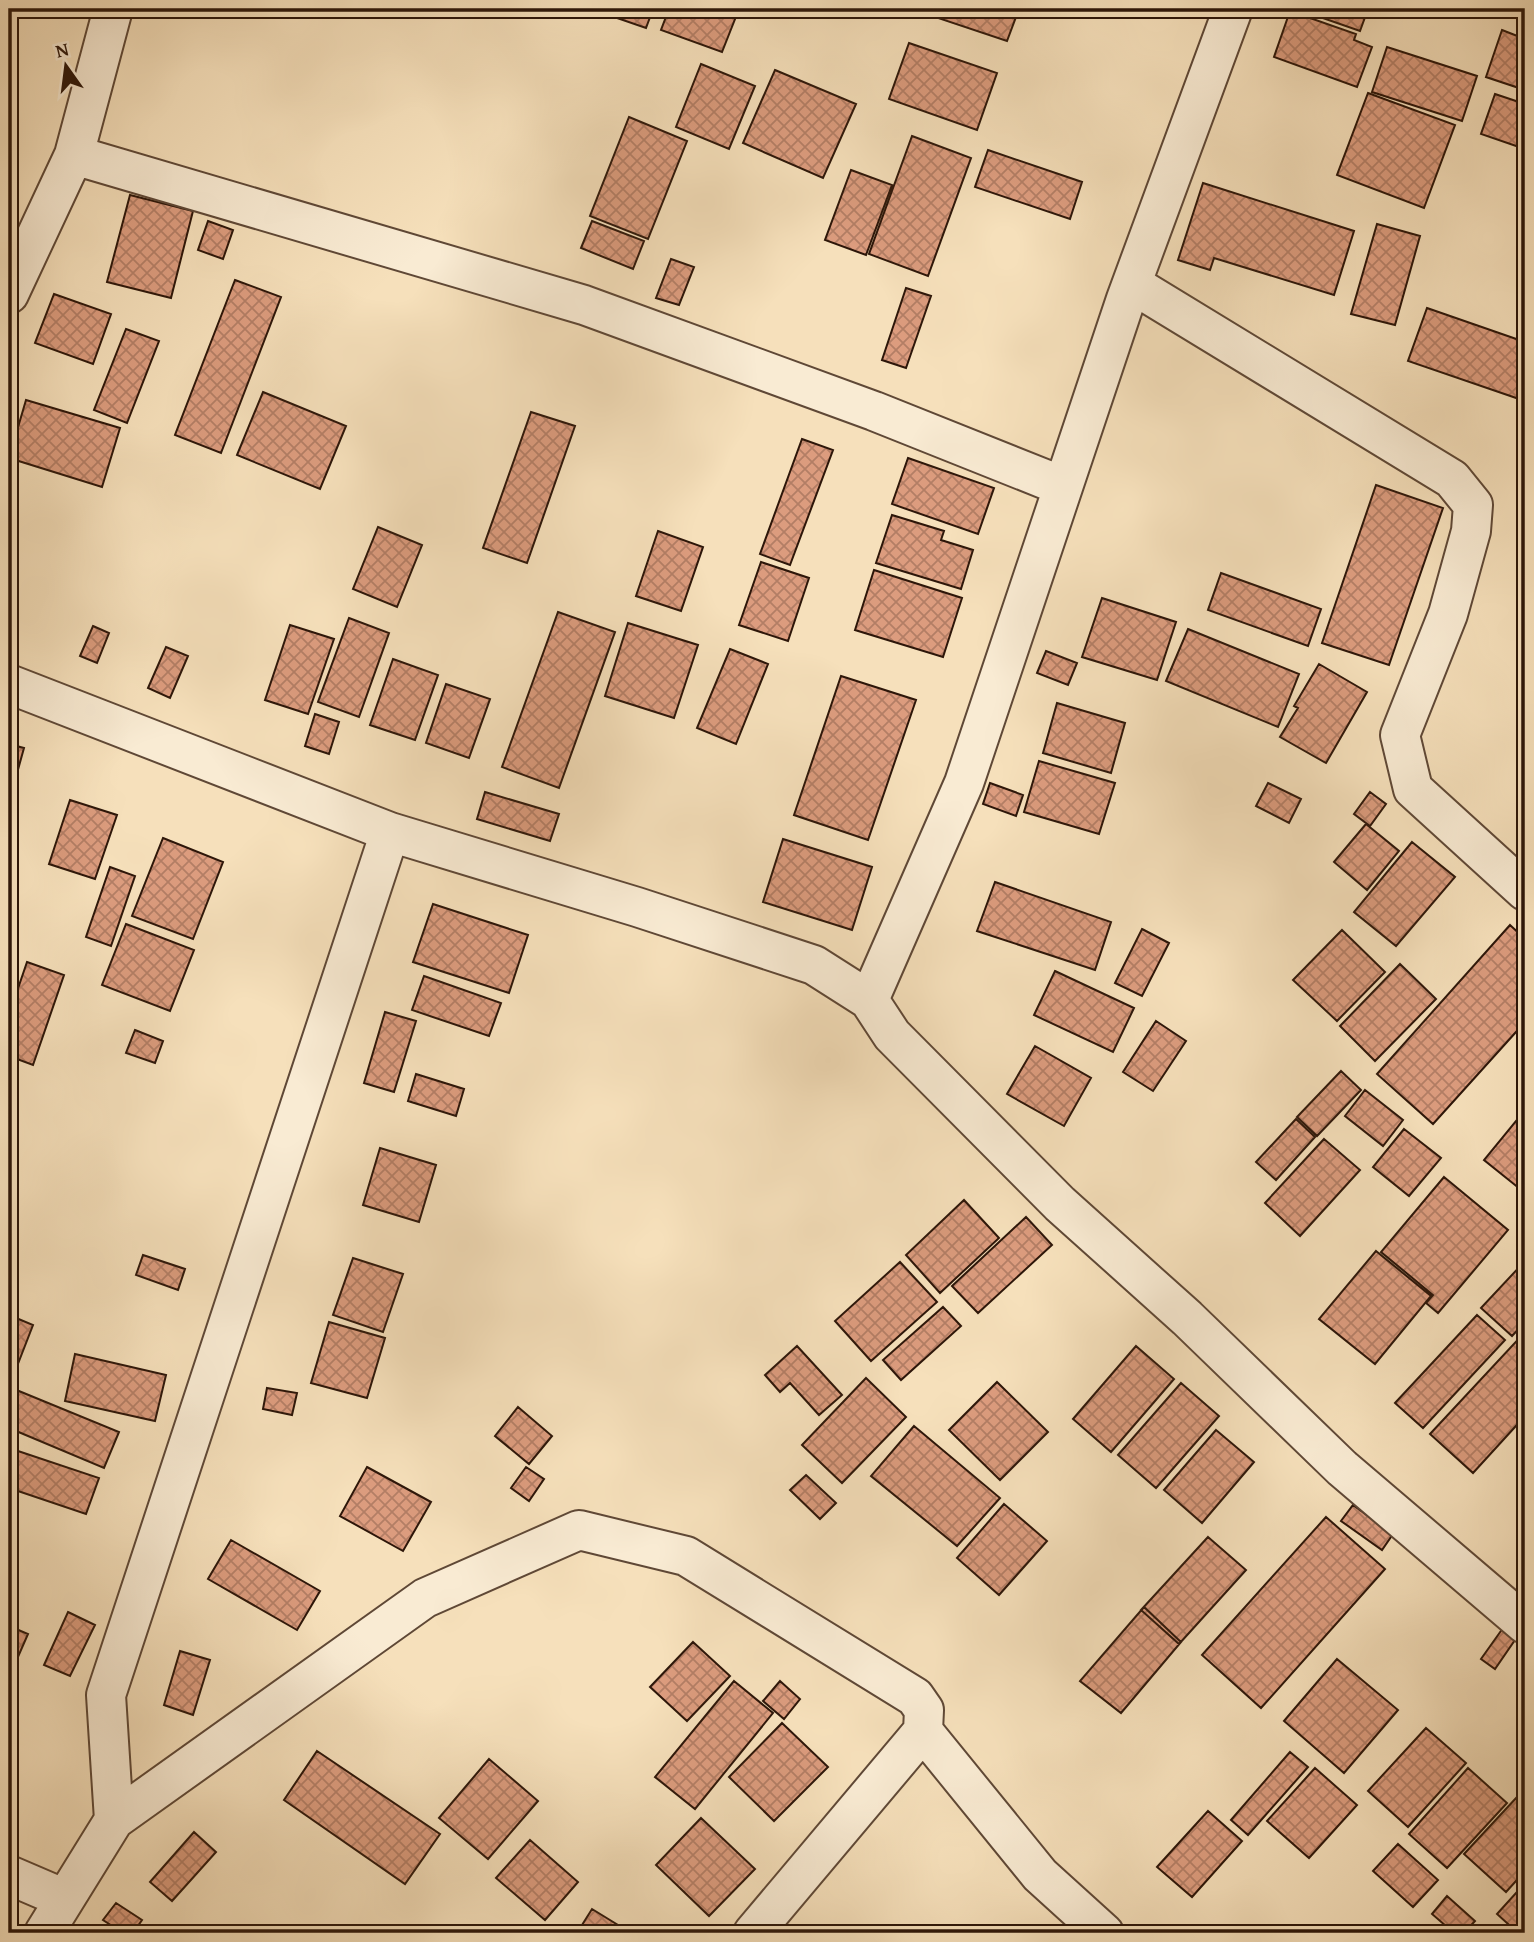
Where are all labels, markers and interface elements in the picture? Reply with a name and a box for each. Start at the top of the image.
north arrow [32,32,102,102]
text: N [52,34,72,65]

